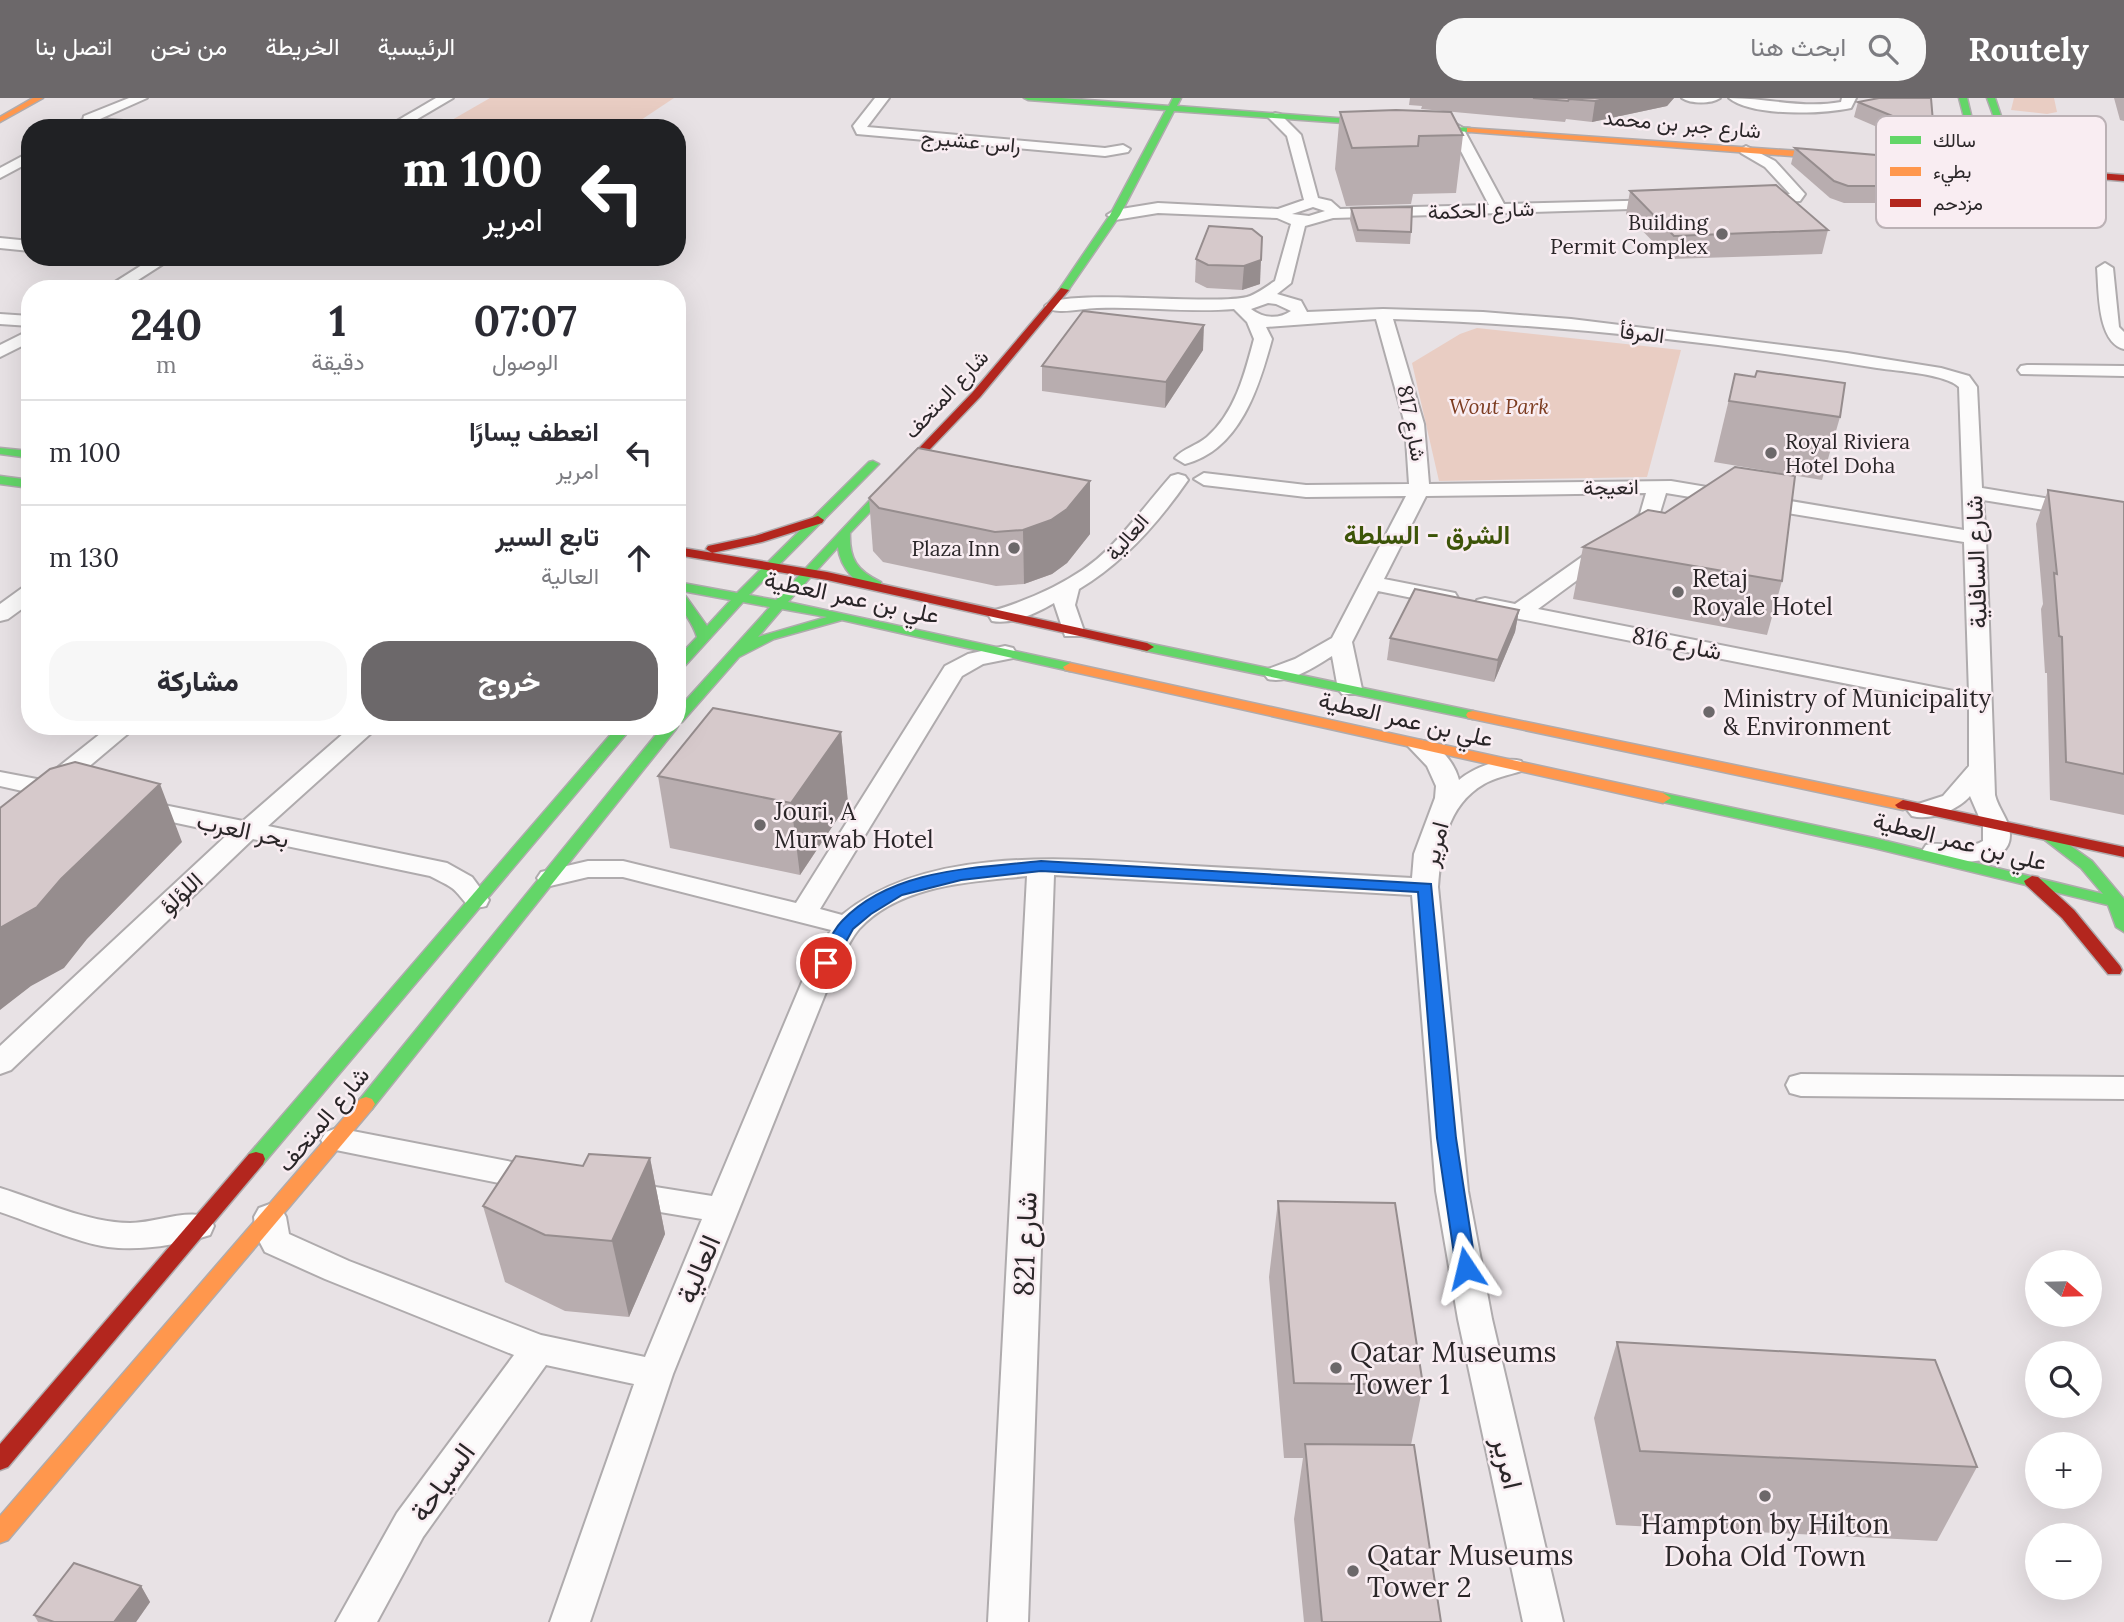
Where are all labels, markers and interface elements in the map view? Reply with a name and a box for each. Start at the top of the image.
search box [1436,18,1926,81]
text: Routely [1968,28,2089,70]
text: ابحث هنا [1750,30,1846,63]
icon: search [1864,30,1902,68]
text: اتصل بنا [35,31,112,62]
text: من نحن [150,31,227,62]
text: الخريطة [265,31,340,62]
text: الرئيسية [378,31,455,62]
street label: شارع جبر بن محمد [1602,104,1762,145]
legend [1876,116,2106,228]
street label: راس عشيرج [920,123,1022,160]
text: سالك [1933,128,1976,152]
text: 100 m [403,137,543,199]
icon: left [567,147,658,238]
text: بطيء [1933,159,1971,187]
text: مزدحم [1933,191,1983,216]
street label: شارع الحكمة [1427,195,1535,226]
text: امرير [483,199,543,240]
place label: Building Permit Complex [1550,209,1708,260]
marker: Building Permit Complex [1714,226,1730,242]
text: 1 [329,294,346,348]
text: 07:07 [474,294,577,348]
text: 240 [130,298,202,352]
street label: المرفأ [1618,317,1666,349]
street label: شارع المتحف [898,344,995,445]
text: دقيقة [311,347,365,376]
text: الوصول [492,347,558,376]
text: m [156,350,176,379]
street label: شارع 817 [1390,383,1433,464]
park label: Wout Park [1449,393,1549,420]
text: انعطف يسارًا [469,415,599,448]
place label: Royal Riviera Hotel Doha [1785,428,1910,479]
icon: left [620,434,658,472]
text: 100 m [49,436,121,469]
marker: Royal Riviera Hotel Doha [1763,445,1779,461]
text: امرير [556,456,599,485]
street label: انعيجة [1583,473,1639,501]
street label: شارع السافلية [1958,495,1995,629]
street label: العالية [1099,508,1155,566]
district label: الشرق - السلطة [1344,518,1510,551]
text: تابع السير [495,520,599,553]
place label: Plaza Inn [911,535,1000,562]
icon: ahead [620,539,658,577]
marker: Plaza Inn [1006,540,1022,556]
text: 130 m [49,541,119,574]
text: العالية [541,561,599,590]
street label: علي بن عمر العطية [761,563,942,635]
place label: Retaj Royale Hotel [1692,563,1833,622]
marker: Retaj Royale Hotel [1670,584,1686,600]
street label: شارع 816 [1629,619,1724,668]
button: مشاركة [49,641,347,721]
button: خروج [361,641,658,721]
place label: Ministry of Municipality & Environment [1723,683,1992,742]
street label: علي بن عمر العطية [1315,684,1496,758]
marker: Ministry of Municipality & Environment [1701,704,1717,720]
place label: Jouri, A Murwab Hotel [773,796,934,855]
street label: علي بن عمر العطية [1869,804,2050,881]
street label: بحر العرب [194,805,292,855]
marker: Jouri, A Murwab Hotel [752,817,768,833]
street label: امرير [1414,818,1456,871]
street label: اللؤلؤ [153,865,209,921]
pin [796,933,856,993]
icon: arrive [807,944,845,982]
street label: شارع المتحف [270,1060,377,1179]
street label: شارع 821 [1005,1191,1046,1297]
street label: العالية [668,1229,728,1309]
position arrow [1429,1231,1503,1305]
north arrow [2025,1250,2102,1326]
map controls [2025,1250,2102,1600]
place label: Qatar Museums Tower 1 [1350,1334,1557,1402]
button: search [2025,1341,2102,1418]
marker: Qatar Museums Tower 1 [1328,1360,1344,1376]
street label: امرير [1484,1432,1531,1493]
button: + [2025,1432,2102,1509]
street label: السياحة [401,1435,483,1529]
marker: Hampton by Hilton Doha Old Town [1757,1488,1773,1504]
place label: Hampton by Hilton Doha Old Town [1641,1506,1889,1574]
button: − [2025,1523,2102,1600]
place label: Qatar Museums Tower 2 [1367,1537,1574,1605]
marker: Qatar Museums Tower 2 [1345,1563,1361,1579]

